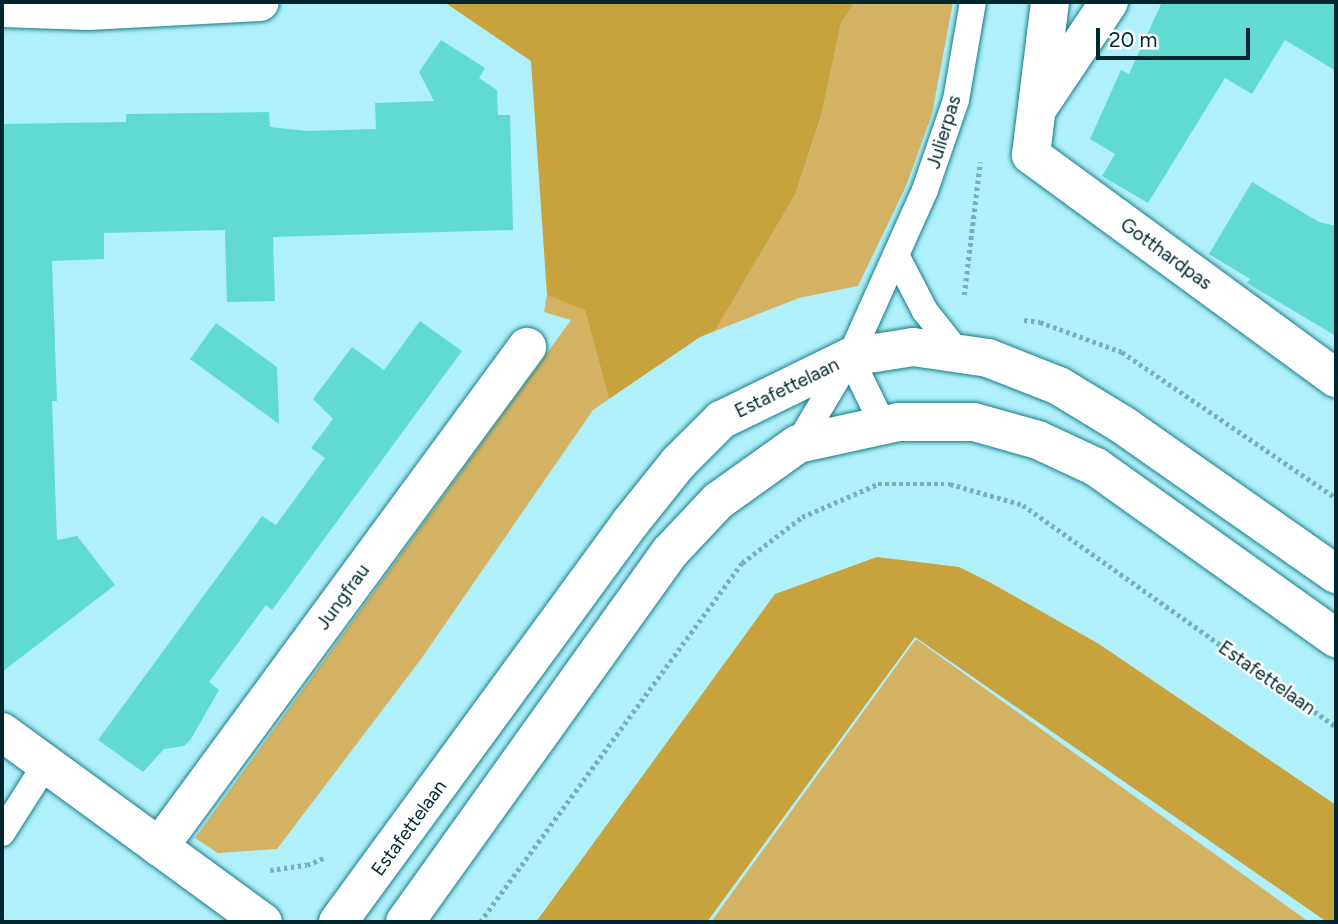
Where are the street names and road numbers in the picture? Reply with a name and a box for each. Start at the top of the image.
street label: Julierpas [922,93,966,171]
street label: Gotthardpas [1116,213,1216,295]
street label: Estafettelaan [731,353,843,423]
street label: Jungfrau [311,560,375,634]
street label: Estafettelaan [1214,636,1320,720]
street label: Estafettelaan [367,776,451,880]

